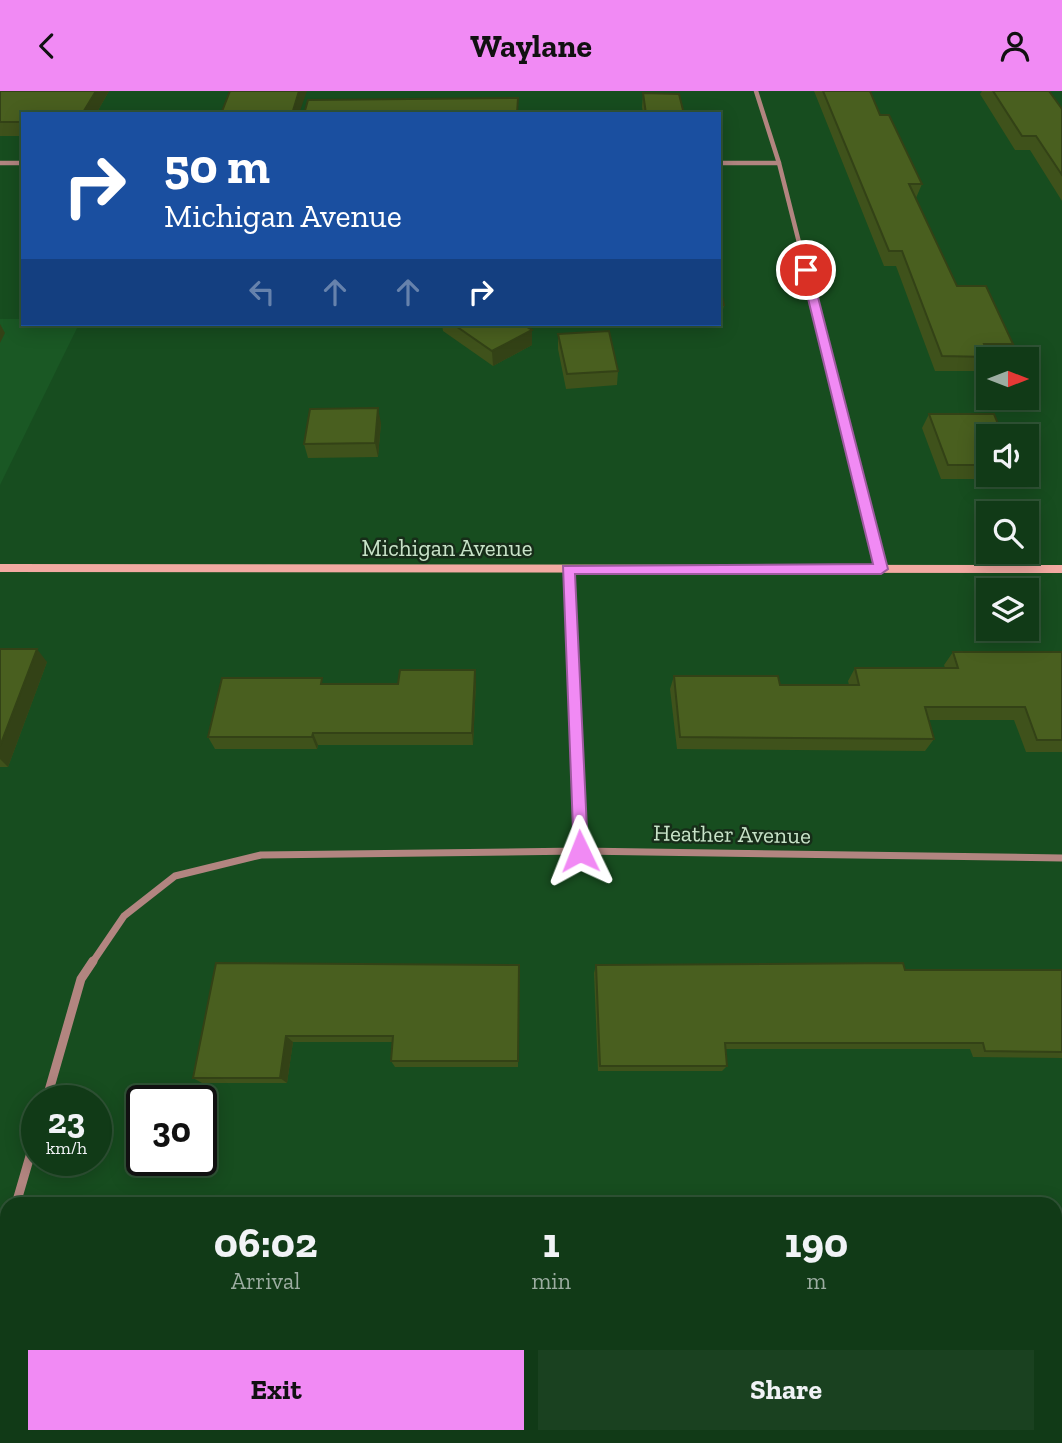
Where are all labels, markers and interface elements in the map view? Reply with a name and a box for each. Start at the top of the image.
icon: back [28,27,66,65]
text: Waylane [470,27,592,65]
icon: person [996,27,1034,65]
text: 50 m [164,137,270,196]
icon: right [49,140,140,231]
text: Michigan Avenue [164,197,402,235]
pin [776,240,836,300]
icon: arrive [787,251,825,289]
icon: left [243,273,281,311]
icon: ahead [316,273,354,311]
icon: ahead [389,273,427,311]
icon: right [462,273,500,311]
north arrow [976,347,1040,409]
map controls [976,347,1039,641]
button: sound [976,424,1039,487]
button: search [976,501,1039,564]
street label: Michigan Avenue [362,534,532,562]
button: layers [976,578,1039,641]
position arrow [543,814,617,888]
street label: Heather Avenue [653,819,811,849]
speed limit sign: 30 [126,1085,217,1176]
text: 23 [48,1100,85,1142]
text: km/h [46,1137,87,1159]
text: 06:02 [214,1217,318,1268]
text: 1 [543,1217,560,1268]
text: 190 [785,1217,848,1268]
text: Arrival [231,1267,300,1295]
text: min [531,1267,571,1295]
text: m [806,1267,826,1295]
button: Exit [28,1350,524,1430]
button: Share [538,1350,1034,1430]

